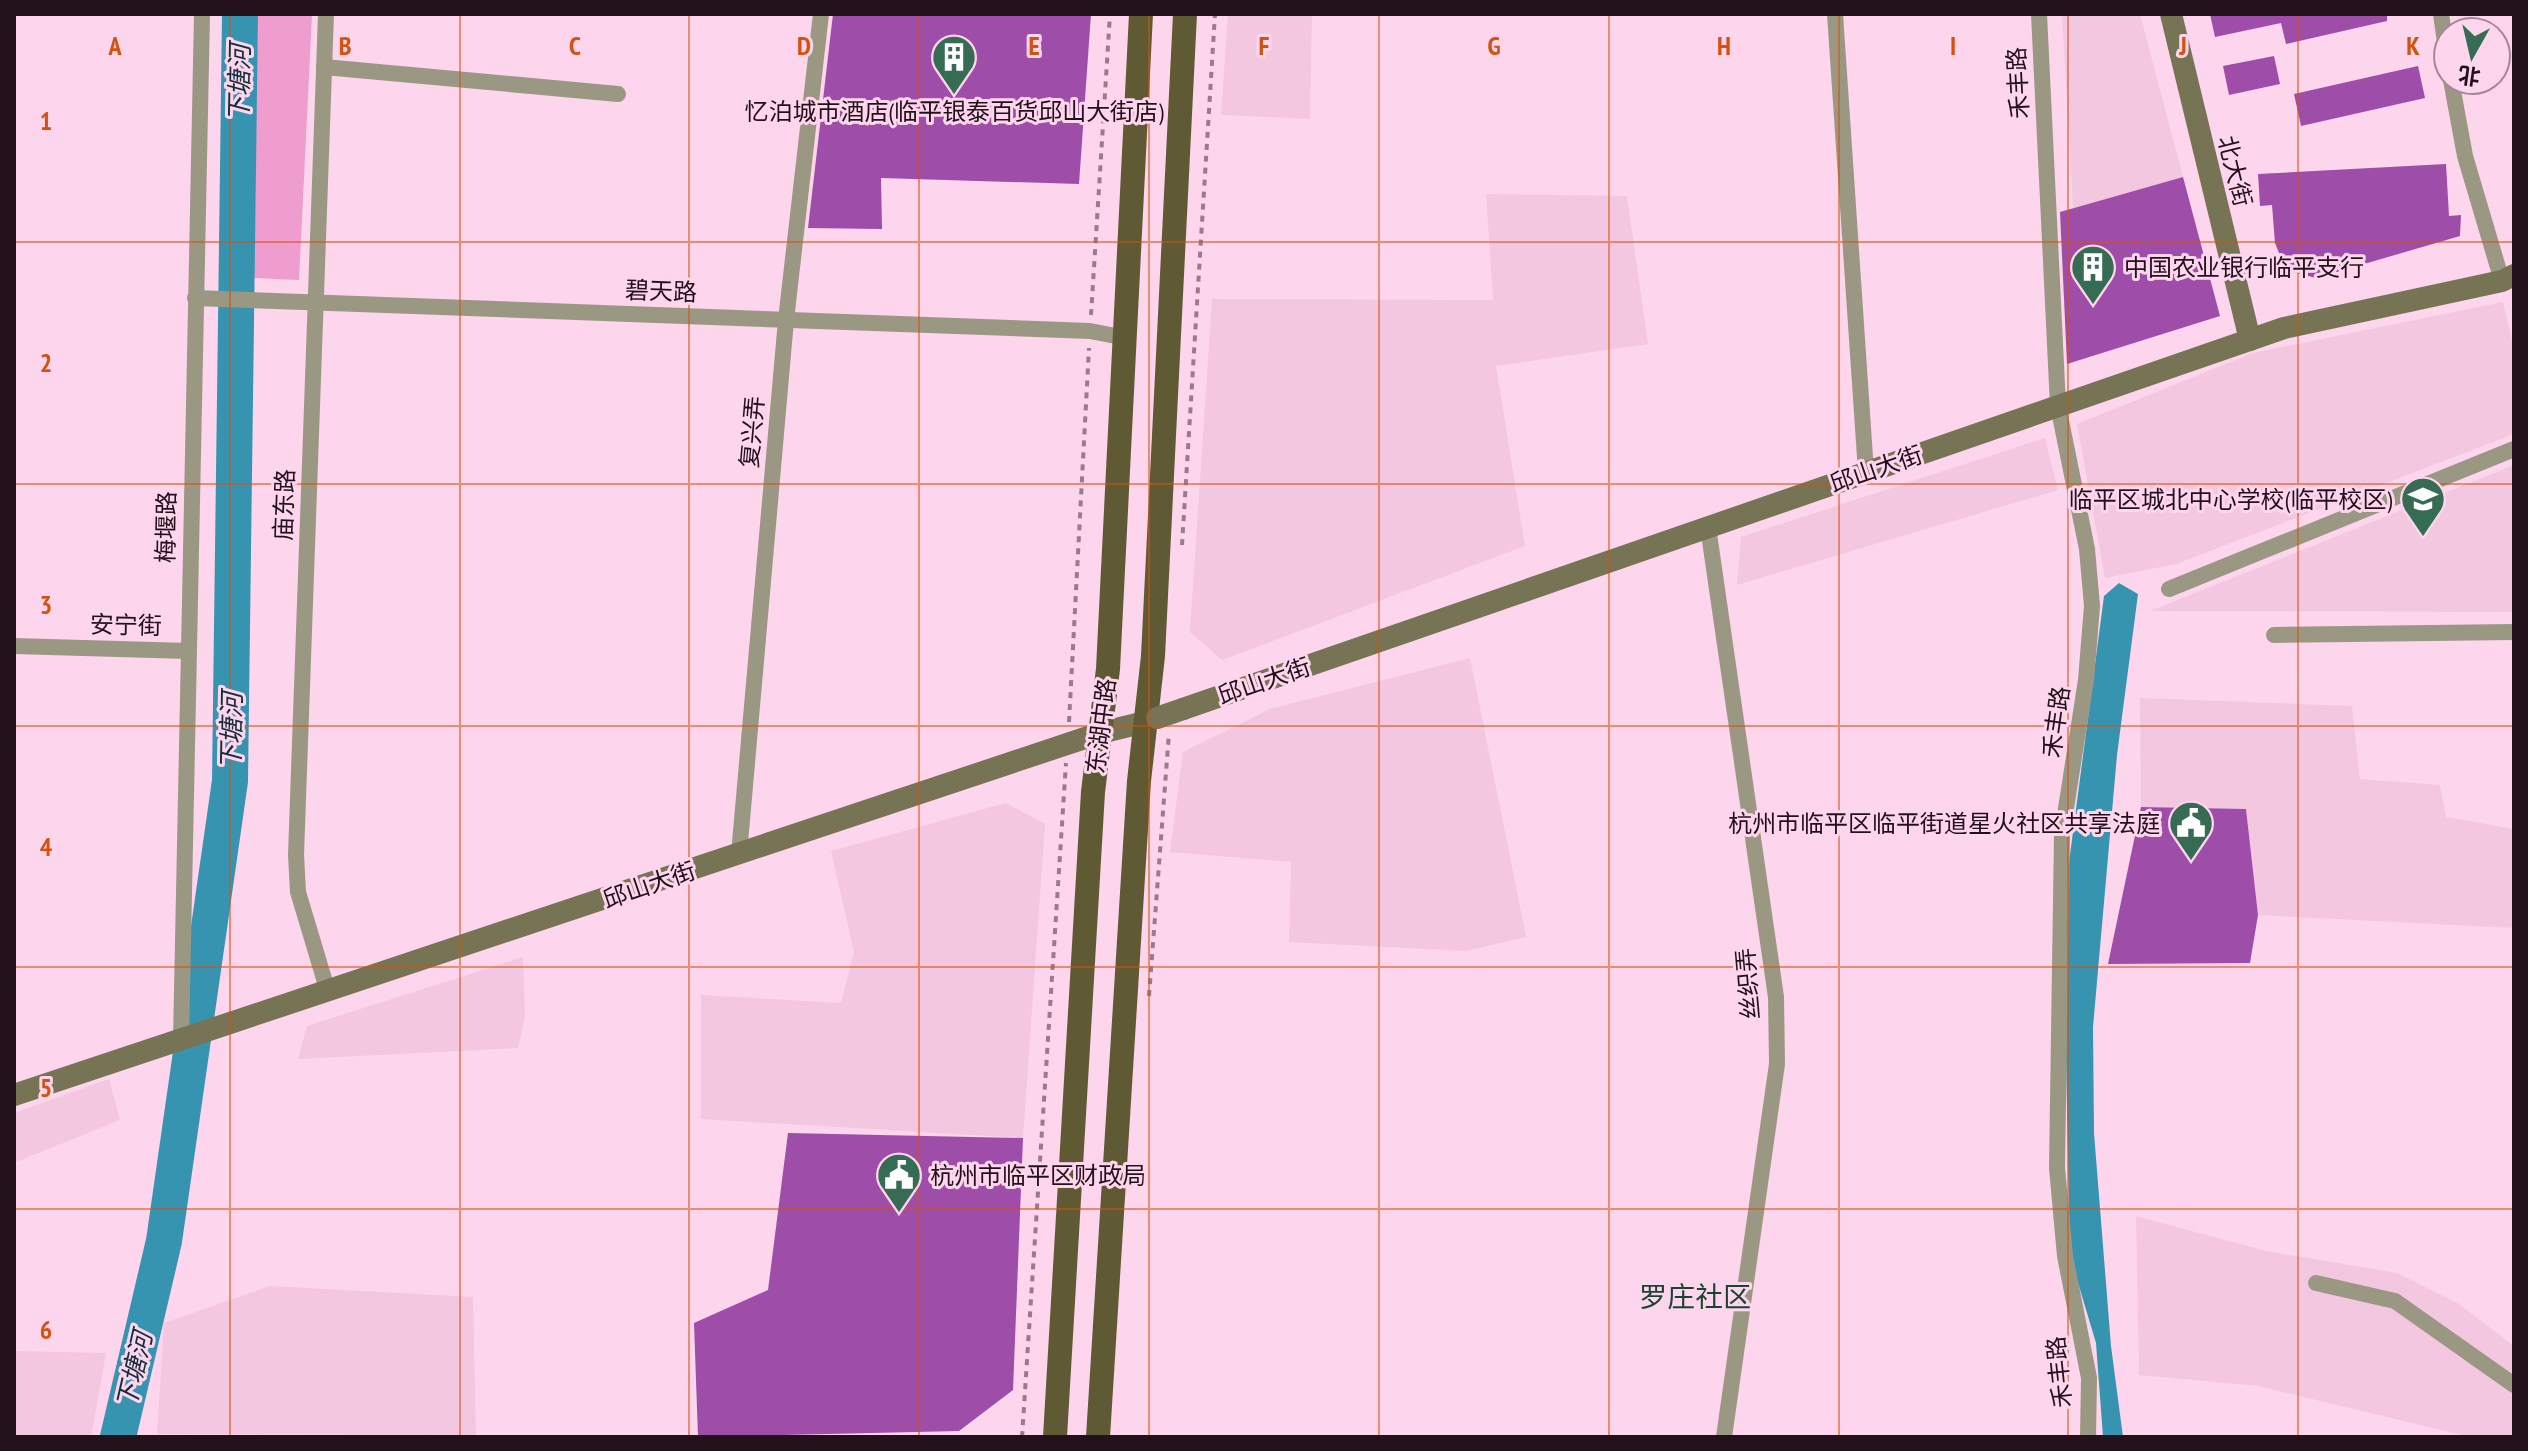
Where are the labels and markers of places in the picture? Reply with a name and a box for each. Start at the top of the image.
building icon: 忆泊城市酒店(临平银泰百货邱山大街店) [930,33,978,96]
place label: 忆泊城市酒店(临平银泰百货邱山大街店) [744,96,1164,127]
building icon: 中国农业银行临平支行 [2069,243,2117,306]
place label: 中国农业银行临平支行 [2124,252,2364,283]
school or university icon: 临平区城北中心学校(临平校区) [2399,475,2447,538]
place label: 临平区城北中心学校(临平校区) [2069,484,2392,515]
public building icon: 杭州市临平区临平街道星火社区共享法庭 [2167,799,2215,862]
place label: 杭州市临平区临平街道星火社区共享法庭 [1728,808,2160,839]
public building icon: 杭州市临平区财政局 [875,1151,923,1214]
place label: 杭州市临平区财政局 [930,1160,1146,1191]

